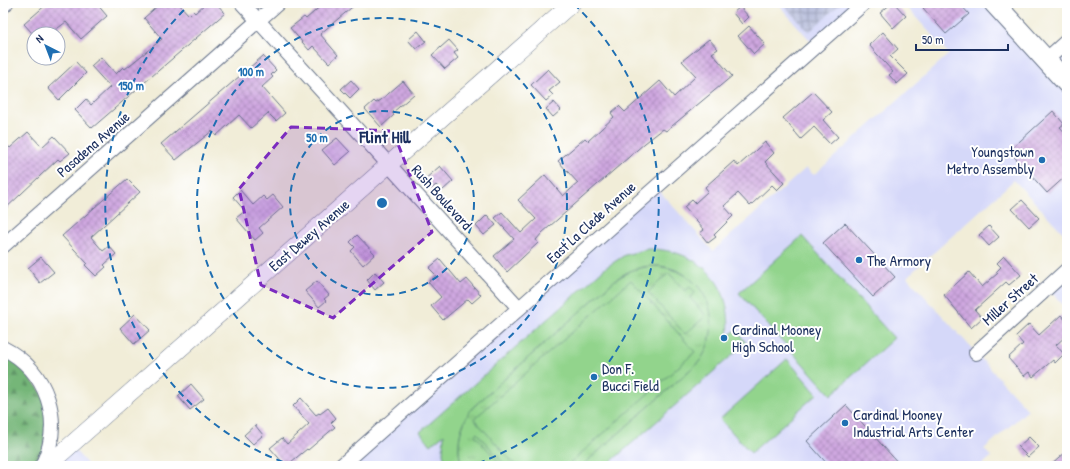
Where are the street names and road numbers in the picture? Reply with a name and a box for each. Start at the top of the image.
street label: Pasadena Avenue [52,106,134,182]
street label: Rush Boulevard [407,160,477,234]
street label: East La Clede Avenue [542,176,640,268]
street label: East Dewey Avenue [264,194,354,276]
street label: Miller Street [977,268,1043,330]

